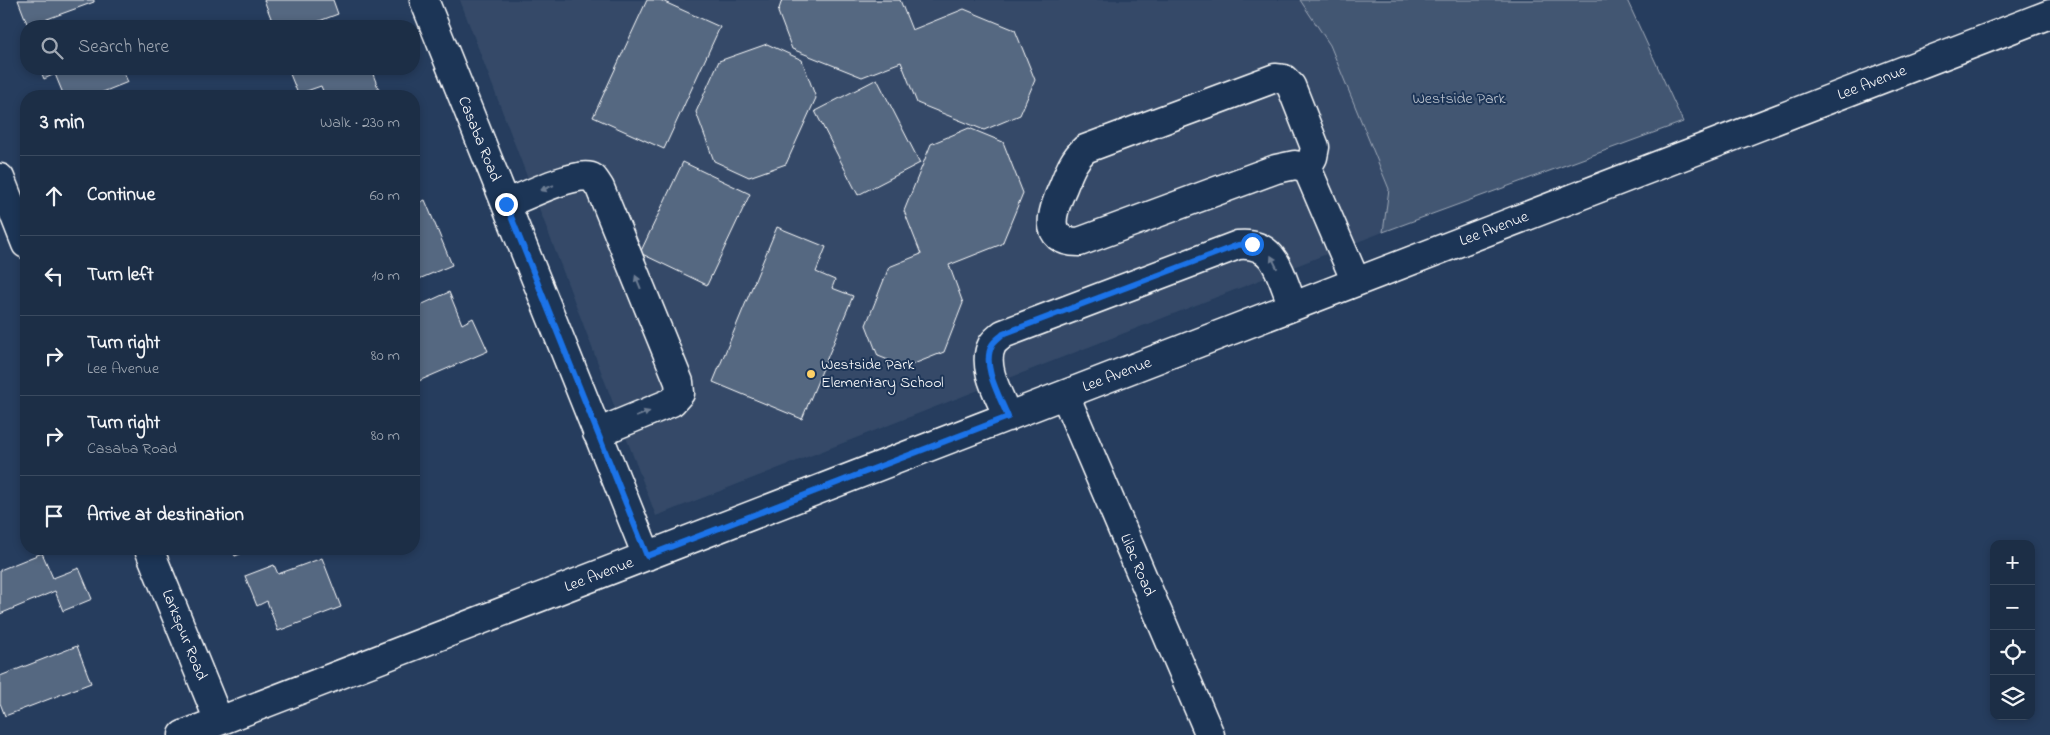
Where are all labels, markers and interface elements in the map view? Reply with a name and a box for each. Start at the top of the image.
search box [20,20,420,75]
icon: search [38,34,66,62]
text: Search here [78,34,169,61]
street label: Lee Avenue [1834,59,1911,107]
park label: Westside Park [1412,87,1507,111]
street label: Casaba Road [451,93,507,185]
text: 3 min [40,108,84,138]
text: Walk · 230 m [320,111,400,135]
icon: ahead [40,182,68,210]
text: Continue [87,182,155,209]
text: 60 m [370,184,400,208]
one-way arrow [540,184,554,192]
route end [495,193,518,216]
street label: Lee Avenue [1456,205,1533,253]
route start [1241,233,1264,256]
one-way arrow [1270,255,1278,269]
icon: left [40,262,68,290]
text: Turn left [87,262,154,289]
text: 10 m [372,264,400,288]
one-way arrow [634,275,642,290]
text: Turn right [87,330,160,357]
icon: right [40,342,68,370]
text: 80 m [371,344,400,368]
street label: Lee Avenue [1079,351,1156,399]
place label: Westside Park Elementary School [821,353,944,395]
text: Lee Avenue [87,357,159,381]
marker: Westside Park Elementary School [805,368,817,380]
text: Turn right [87,410,160,437]
one-way arrow [635,410,650,418]
icon: right [40,422,68,450]
text: 80 m [371,424,400,448]
text: Casaba Road [87,437,177,461]
icon: arrive [40,502,68,530]
text: Arrive at destination [87,502,244,529]
street label: Lilac Road [1113,530,1161,600]
map controls [1990,540,2035,720]
button: + [1990,540,2035,585]
street label: Lee Avenue [561,551,638,599]
button: − [1990,585,2035,630]
street label: Larkspur Road [155,586,213,684]
button: locate [1990,630,2035,675]
button: layers [1990,675,2035,720]

